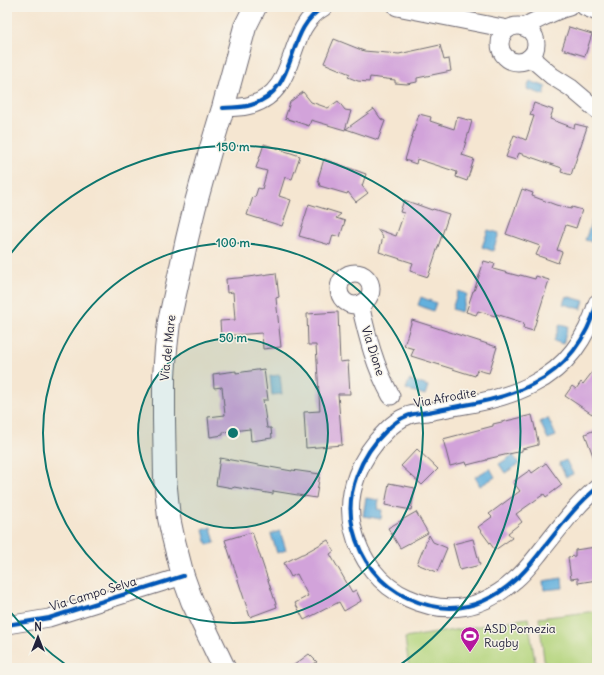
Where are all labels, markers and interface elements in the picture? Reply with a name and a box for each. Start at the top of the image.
text: 150 m [217,139,250,154]
text: 100 m [216,235,250,250]
street label: Via del Mare [157,314,178,382]
street label: Via Dione [358,324,389,378]
text: 50 m [219,330,248,345]
street label: Via Afrodite [413,385,477,410]
centre of rings [226,426,240,440]
street label: Via Campo Selva [48,573,138,614]
north arrow [18,617,58,657]
text: N [34,620,42,634]
place label: ASD Pomezia Rugby [484,621,556,650]
sports icon: ASD Pomezia Rugby [459,625,481,653]

